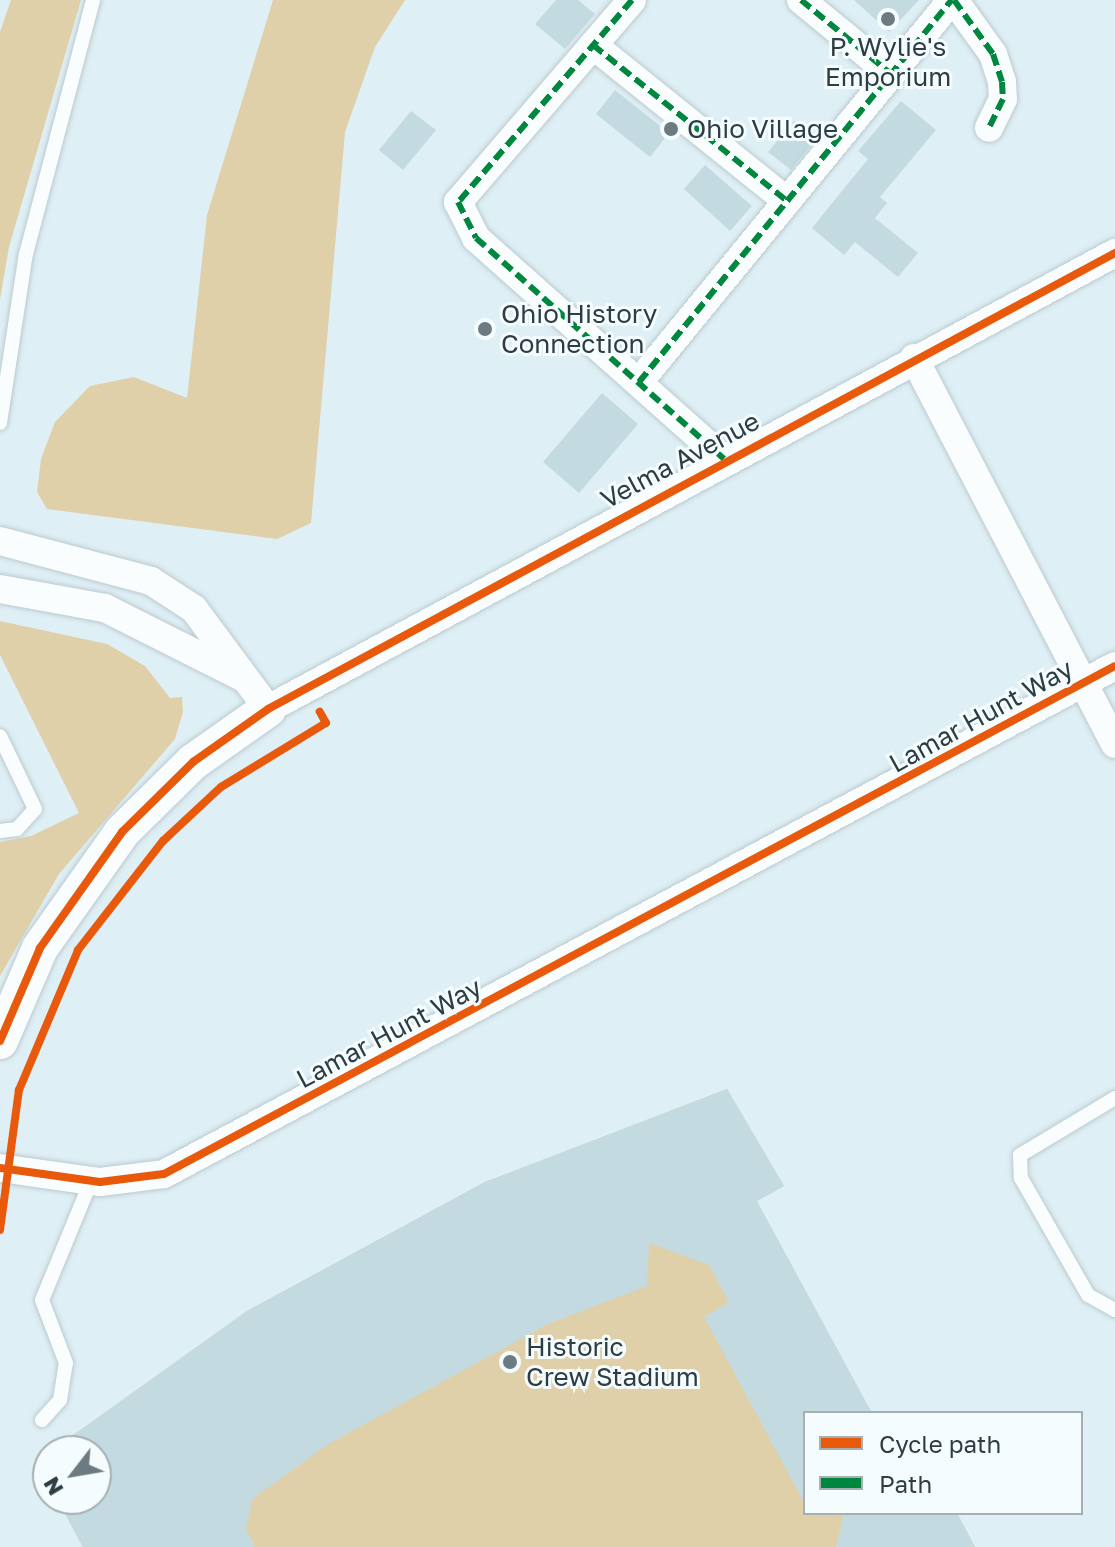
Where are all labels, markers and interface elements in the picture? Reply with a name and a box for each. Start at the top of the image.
marker: P. Wylie's Emporium [879,10,897,28]
place label: P. Wylie's Emporium [825,31,951,92]
place label: Ohio Village [687,113,838,145]
marker: Ohio Village [662,120,680,138]
place label: Ohio History Connection [501,298,657,360]
marker: Ohio History Connection [476,320,494,338]
street label: Velma Avenue [595,405,765,515]
street label: Lamar Hunt Way [884,653,1078,779]
street label: Lamar Hunt Way [291,971,487,1095]
place label: Historic Crew Stadium [526,1331,699,1392]
marker: Historic Crew Stadium [501,1353,519,1371]
legend [803,1411,1083,1515]
text: Cycle path [879,1429,1001,1458]
north arrow [32,1435,112,1515]
text: Path [879,1469,932,1498]
text: N [37,1472,69,1501]

